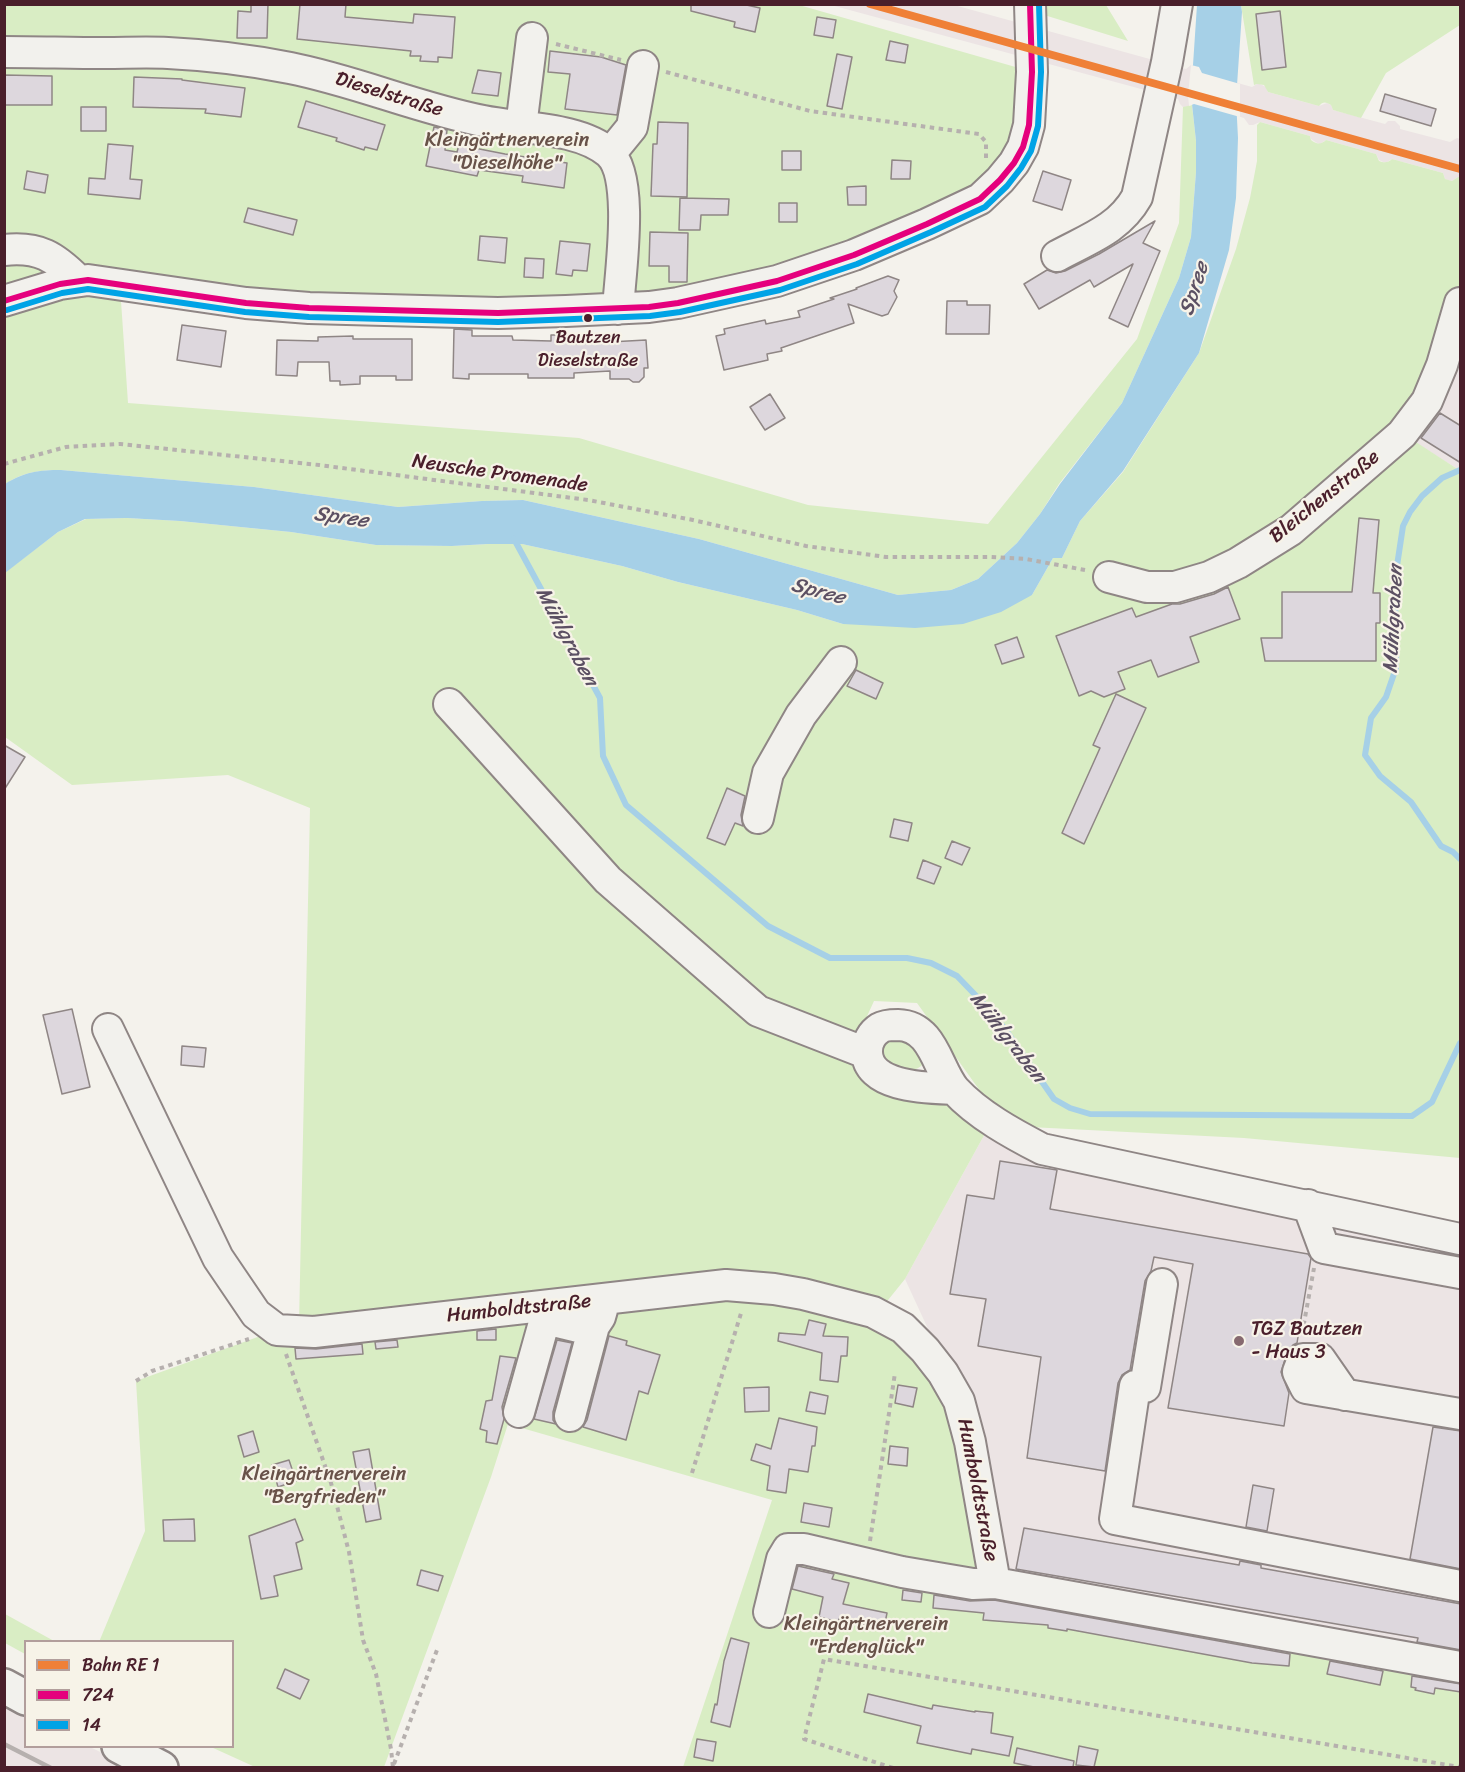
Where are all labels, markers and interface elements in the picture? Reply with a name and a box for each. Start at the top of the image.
street label: Dieselstraße [332,67,446,123]
park label: Kleingärtnerverein "Dieselhöhe" [425,129,589,176]
water label: Spree [1175,259,1215,319]
marker: Bautzen Dieselstraße [582,312,594,324]
place label: Bautzen Dieselstraße [538,327,638,370]
street label: Bleichenstraße [1265,445,1385,549]
street label: Neusche Promenade [411,450,589,498]
water label: Spree [312,502,370,534]
water label: Mühlgraben [1379,564,1409,674]
water label: Spree [788,573,848,611]
water label: Mühlgraben [529,583,603,691]
water label: Mühlgraben [964,987,1050,1089]
street label: Humboldtstraße [445,1289,593,1329]
place label: TGZ Bautzen - Haus 3 [1251,1318,1362,1365]
marker: TGZ Bautzen - Haus 3 [1232,1334,1246,1348]
street label: Humboldtstraße [951,1416,1003,1564]
park label: Kleingärtnerverein "Bergfrieden" [242,1463,406,1510]
park label: Kleingärtnerverein "Erdenglück" [784,1613,948,1660]
legend [24,1640,234,1748]
text: Bahn RE 1 [82,1649,160,1681]
text: 724 [82,1679,114,1711]
text: 14 [82,1709,101,1741]

